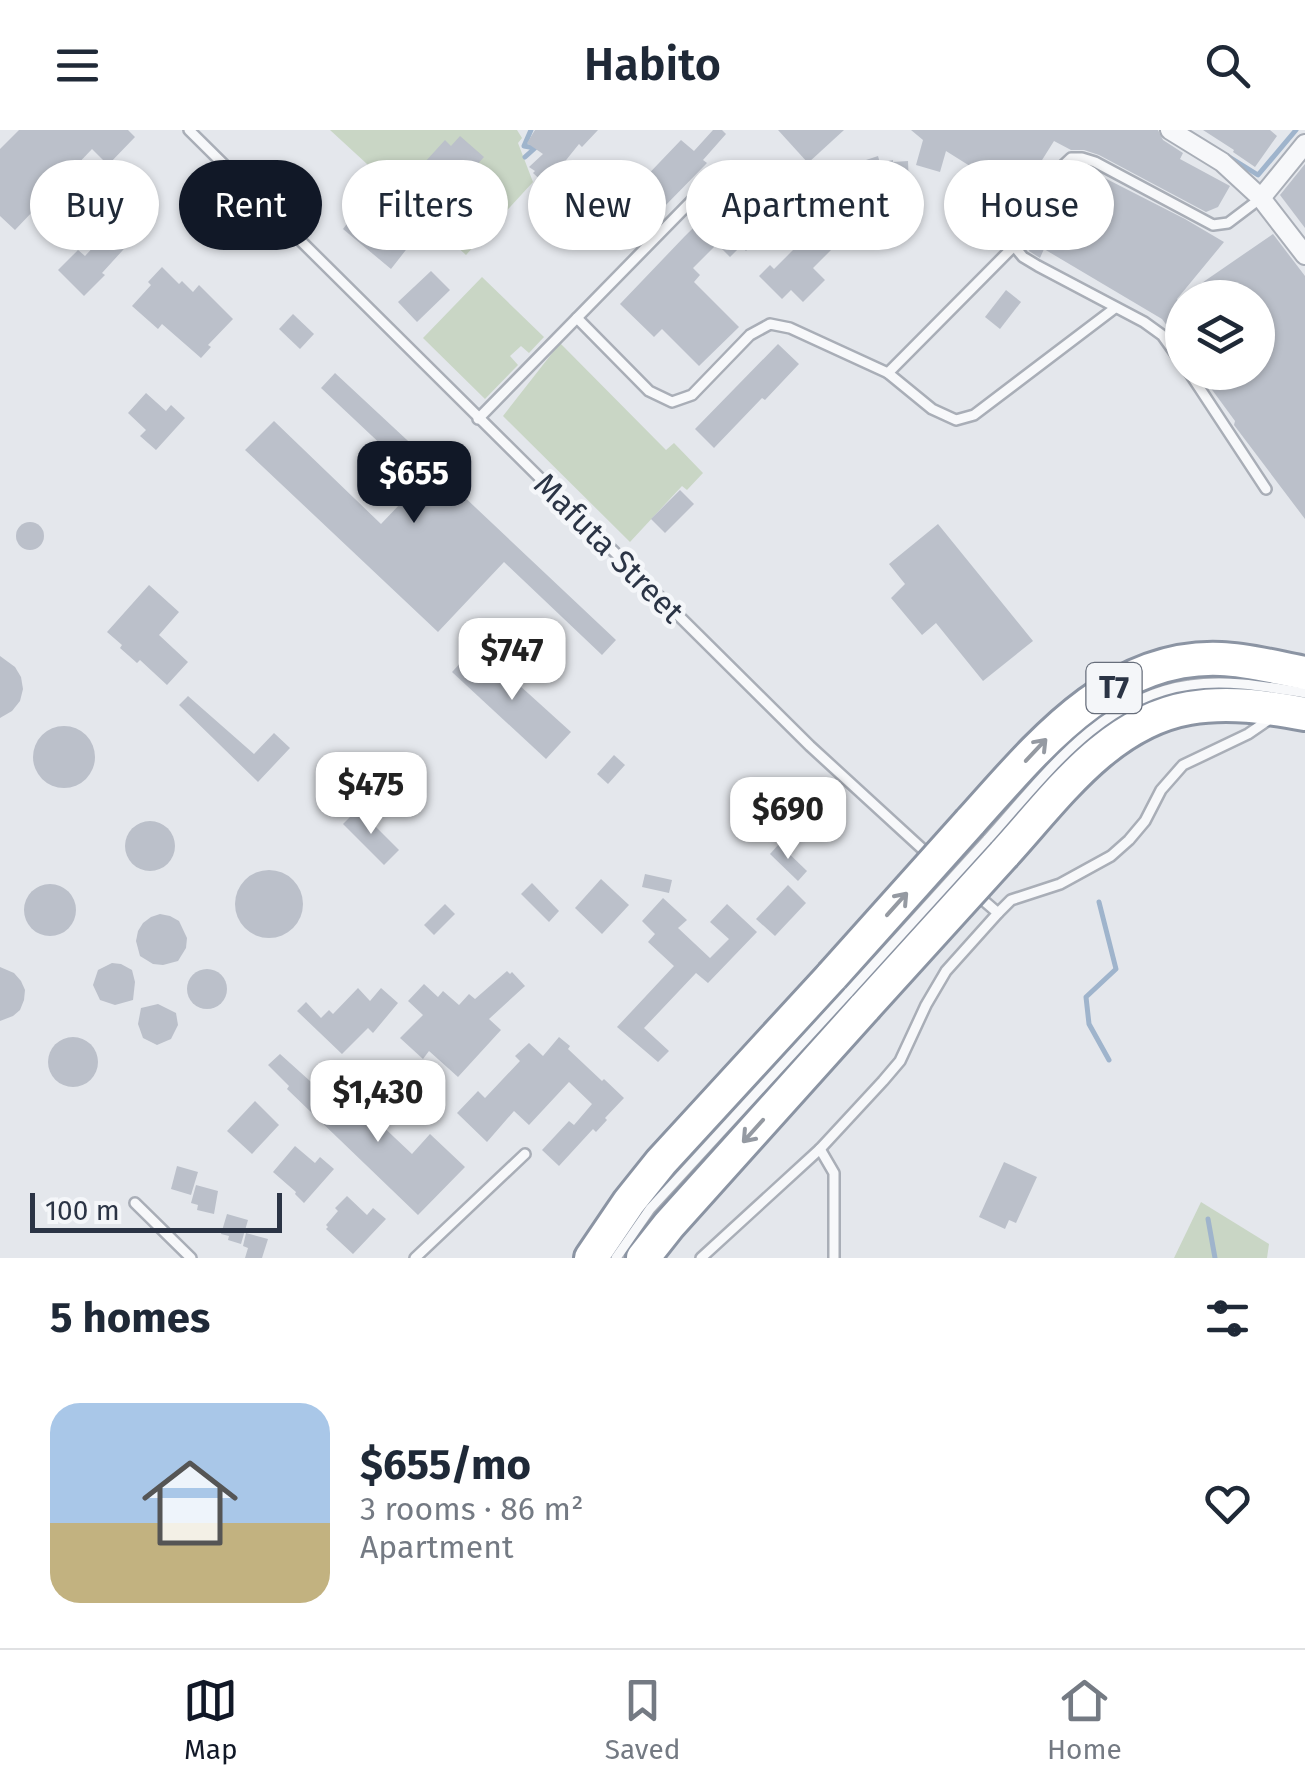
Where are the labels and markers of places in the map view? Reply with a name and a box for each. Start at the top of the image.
pin: $655 [355,441,473,526]
pin: $747 [453,618,571,703]
pin: $475 [312,752,430,837]
pin: $690 [729,777,847,862]
pin: $1,430 [297,1060,459,1145]

